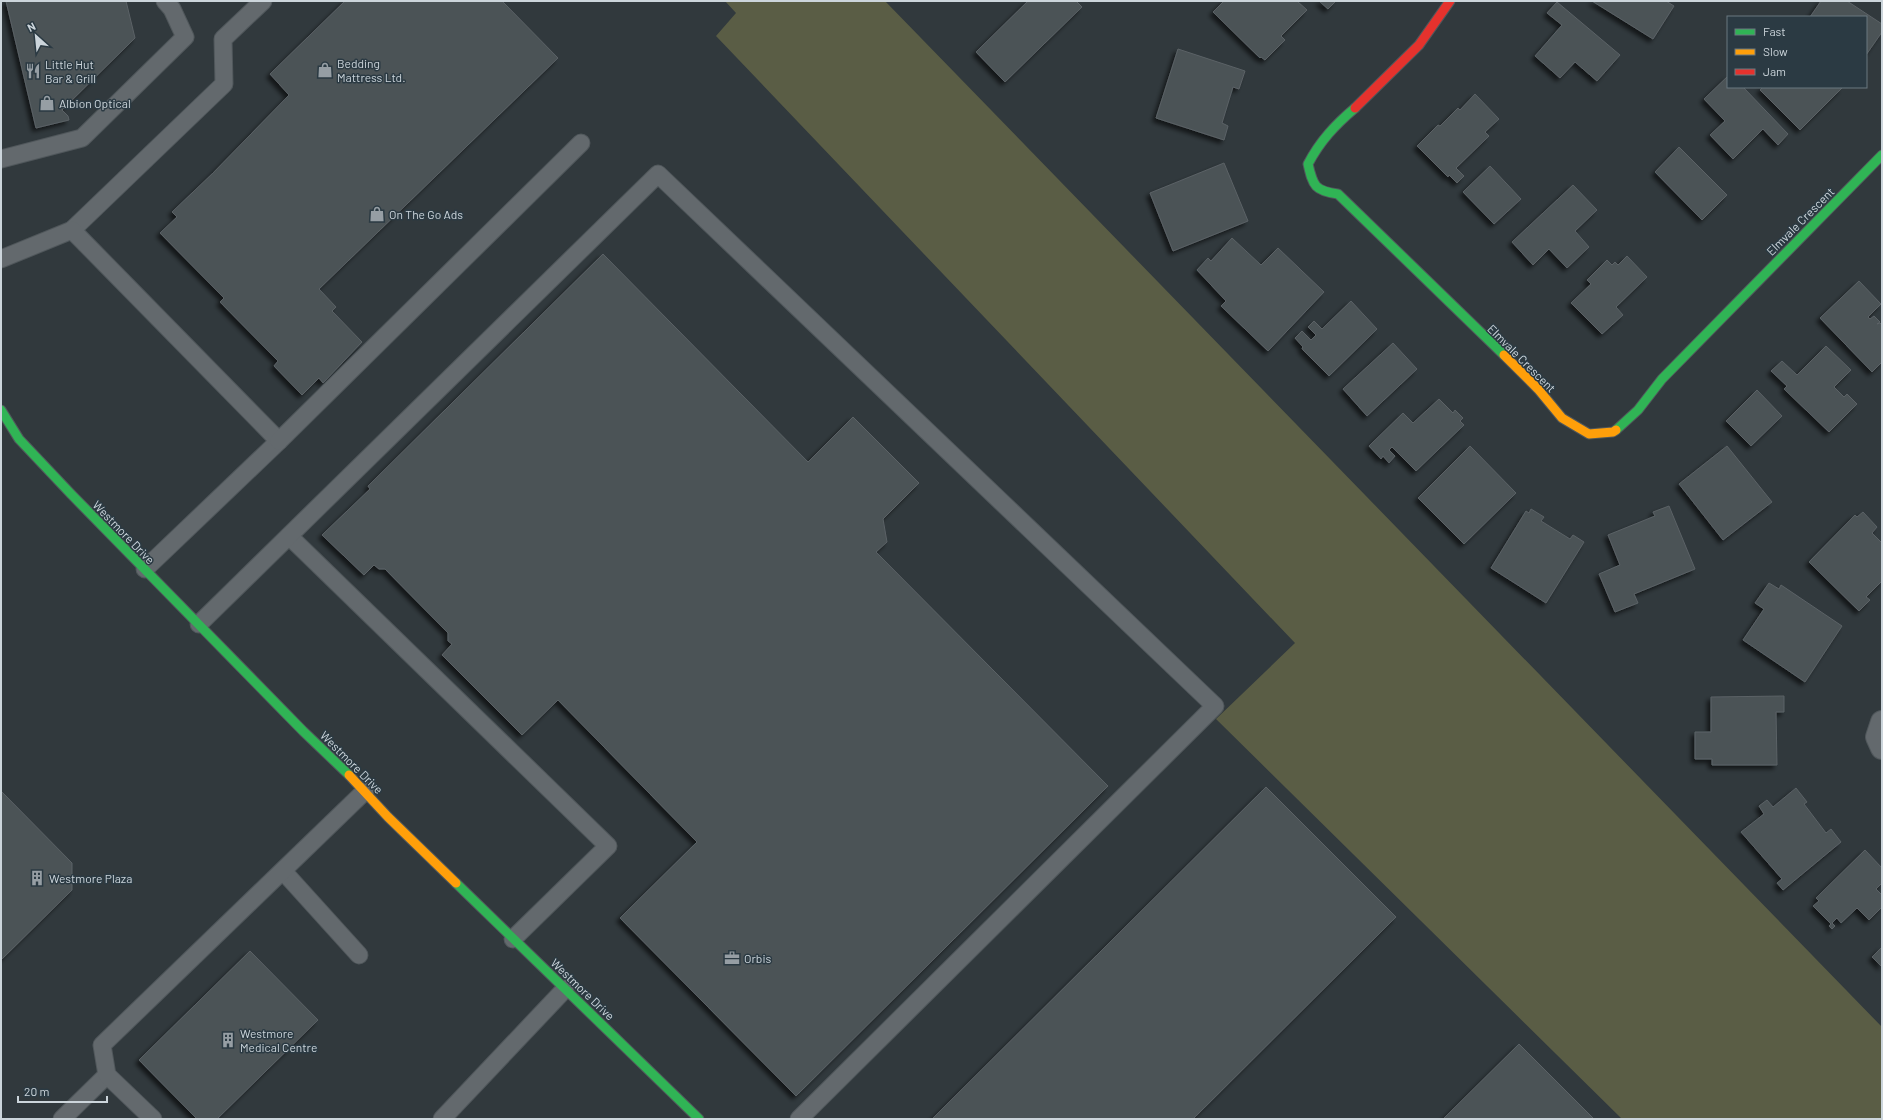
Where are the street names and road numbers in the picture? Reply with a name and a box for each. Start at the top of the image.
street label: Elmvale Crescent [1763,184,1837,258]
street label: Elmvale Crescent [1485,321,1559,395]
street label: Westmore Drive [90,497,158,567]
street label: Westmore Drive [318,728,386,796]
street label: Westmore Drive [548,955,618,1023]

